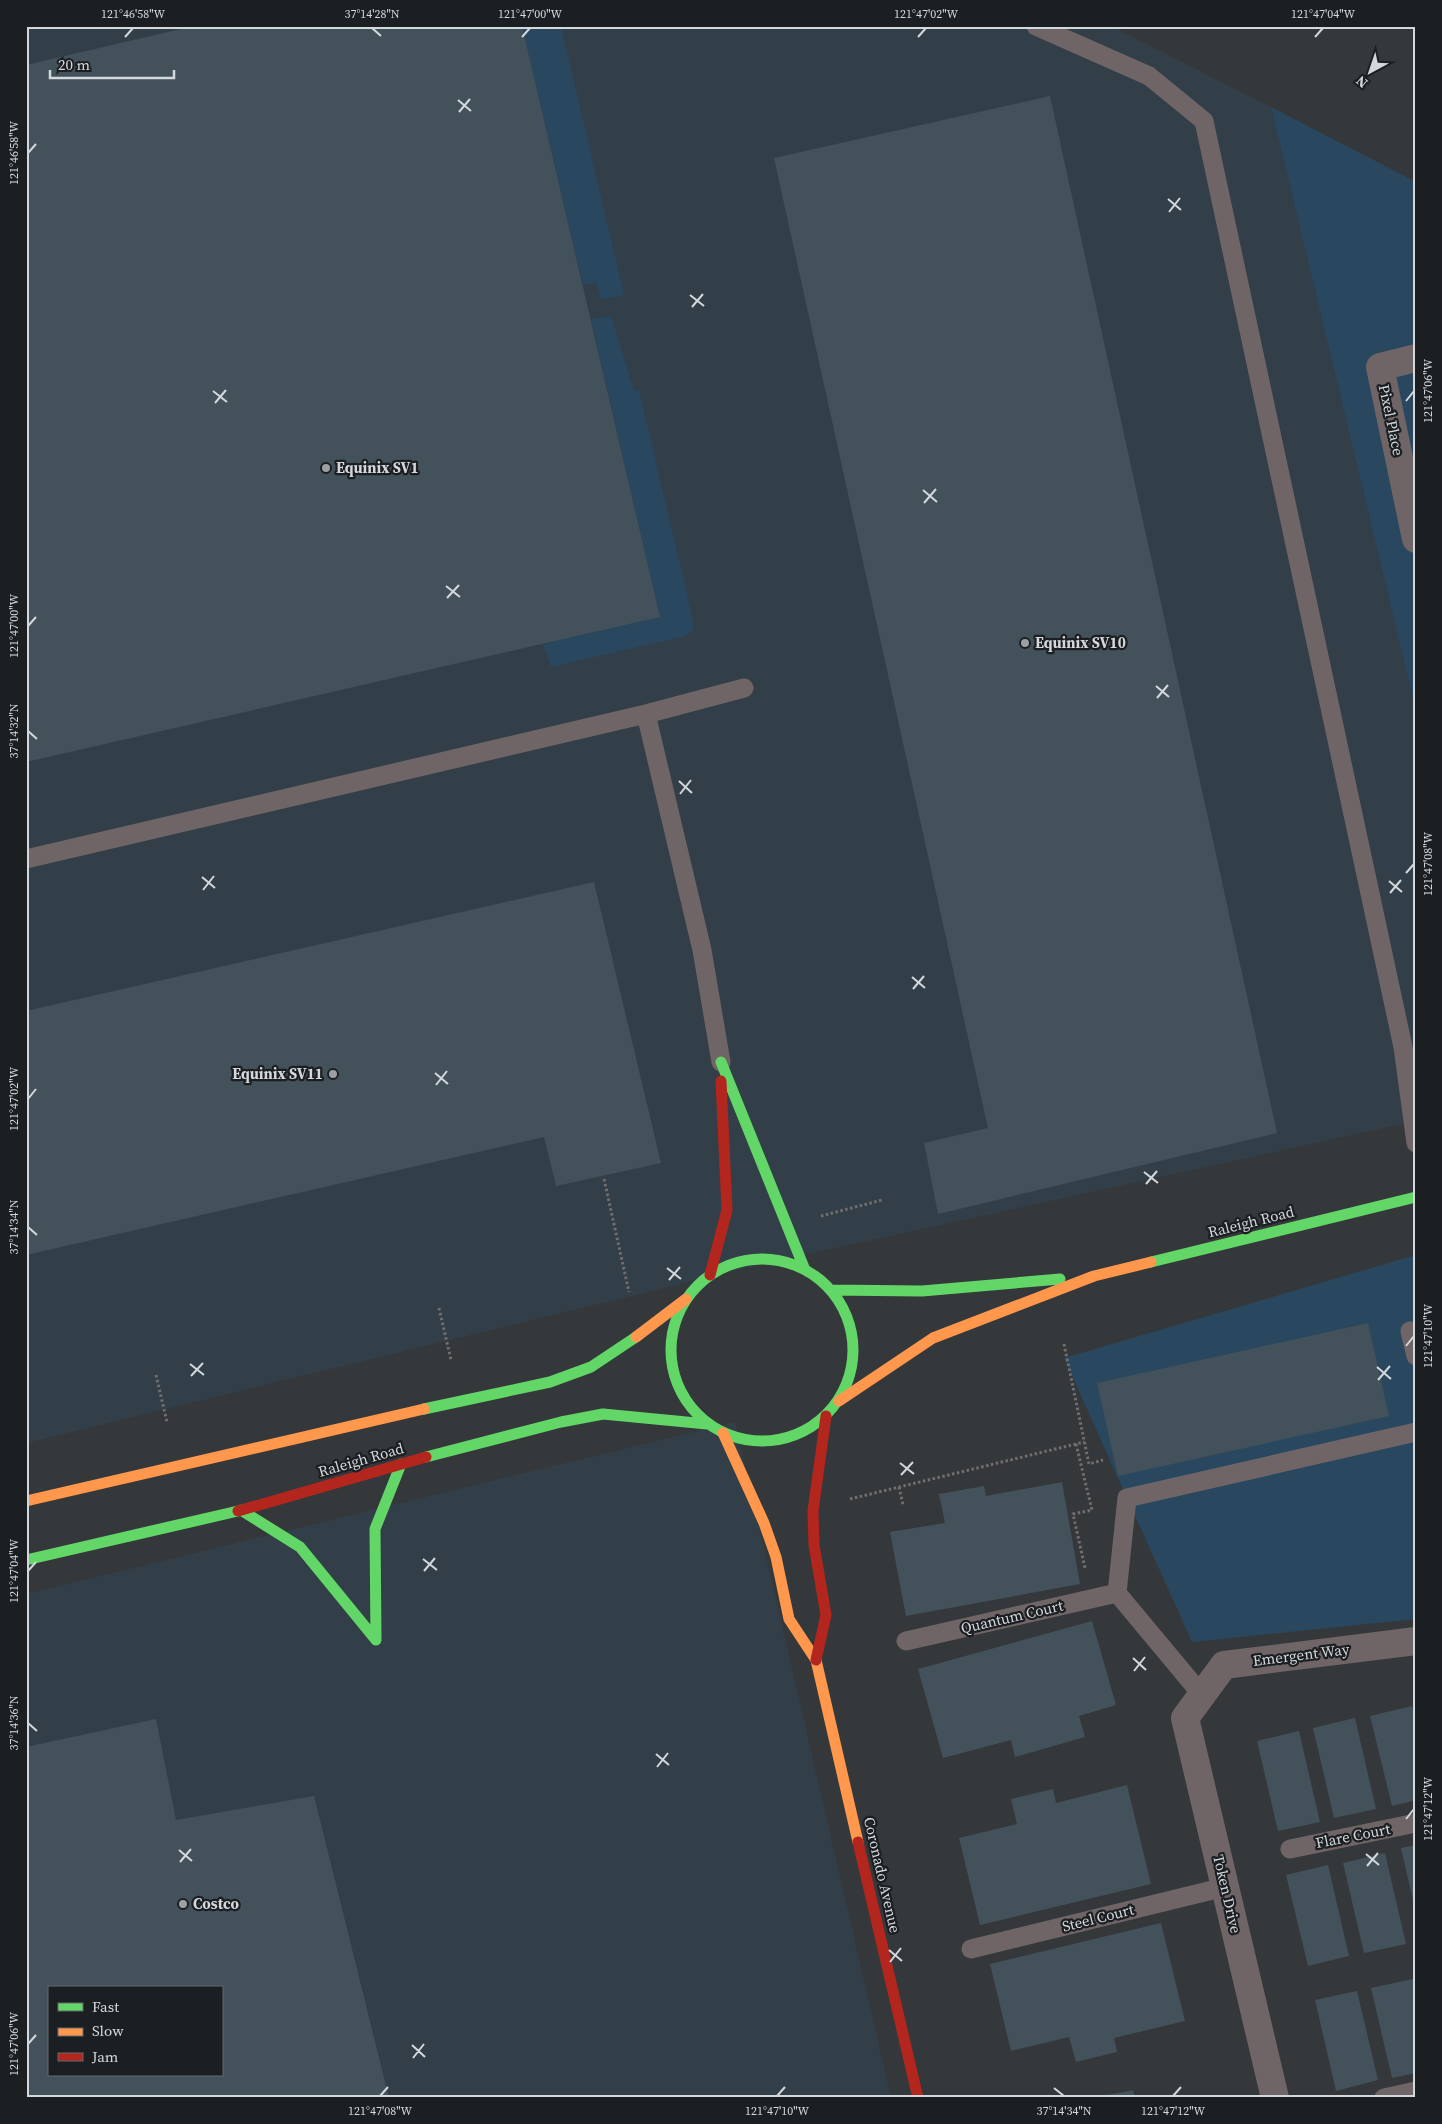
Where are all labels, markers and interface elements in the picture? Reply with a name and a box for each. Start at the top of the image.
text: 121°46'58"W [101,6,165,22]
text: 37°14'28"N [344,6,400,22]
text: 121°47'00"W [498,6,562,22]
text: 121°47'02"W [894,6,958,22]
text: 121°47'04"W [1291,6,1355,22]
scale bar [50,48,174,80]
north arrow [1344,48,1394,98]
text: 20 m [58,54,90,75]
text: N [1351,71,1372,93]
text: 121°46'58"W [6,121,22,185]
text: 121°47'06"W [1420,359,1436,423]
street label: Pixel Place [1374,382,1409,458]
place label: Equinix SV1 [336,457,419,478]
marker: Equinix SV1 [320,462,332,474]
text: 121°47'00"W [6,594,22,658]
place label: Equinix SV10 [1035,632,1126,653]
marker: Equinix SV10 [1019,637,1031,649]
text: 37°14'32"N [6,703,22,759]
text: 121°47'08"W [1420,832,1436,896]
place label: Equinix SV11 [232,1063,323,1084]
text: 121°47'02"W [6,1067,22,1131]
marker: Equinix SV11 [327,1068,339,1080]
text: 37°14'34"N [6,1199,22,1255]
street label: Raleigh Road [1206,1201,1297,1242]
text: 121°47'10"W [1420,1304,1436,1368]
street label: Raleigh Road [316,1437,407,1482]
text: 121°47'04"W [6,1539,22,1603]
street label: Quantum Court [959,1595,1065,1638]
street label: Emergent Way [1251,1638,1351,1671]
text: 37°14'36"N [6,1695,22,1751]
text: 121°47'12"W [1420,1777,1436,1841]
street label: Coronado Avenue [859,1815,906,1935]
street label: Flare Court [1314,1818,1392,1853]
street label: Token Drive [1208,1852,1247,1936]
place label: Costco [193,1893,240,1914]
marker: Costco [177,1898,189,1910]
street label: Steel Court [1060,1898,1136,1937]
legend [48,1986,222,2076]
text: Fast [92,1996,119,2017]
text: 121°47'06"W [6,2012,22,2076]
text: Slow [92,2020,124,2041]
text: Jam [91,2046,119,2067]
text: 121°47'08"W [348,2103,412,2119]
text: 121°47'10"W [745,2103,809,2119]
text: 37°14'34"N [1036,2103,1092,2119]
text: 121°47'12"W [1141,2103,1205,2119]

